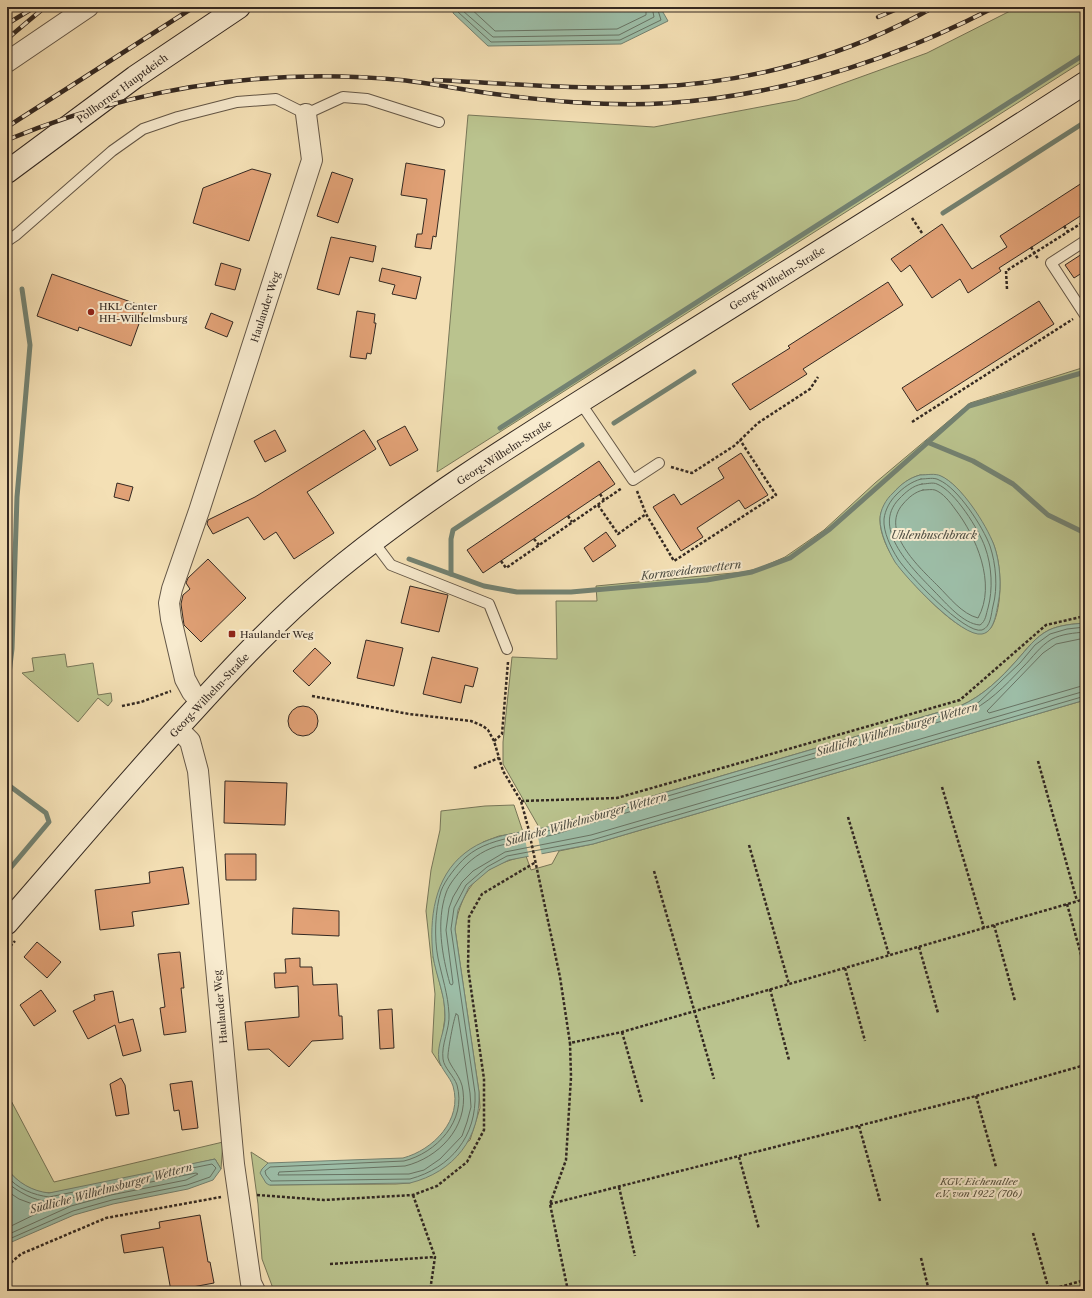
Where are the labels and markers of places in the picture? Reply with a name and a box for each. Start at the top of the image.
place label: HKL Center HH-Wilhelmsburg [99,300,188,325]
marker: HKL Center HH-Wilhelmsburg [86,307,96,317]
place label: Haulander Weg [240,628,314,641]
marker: Haulander Weg [227,629,237,639]

